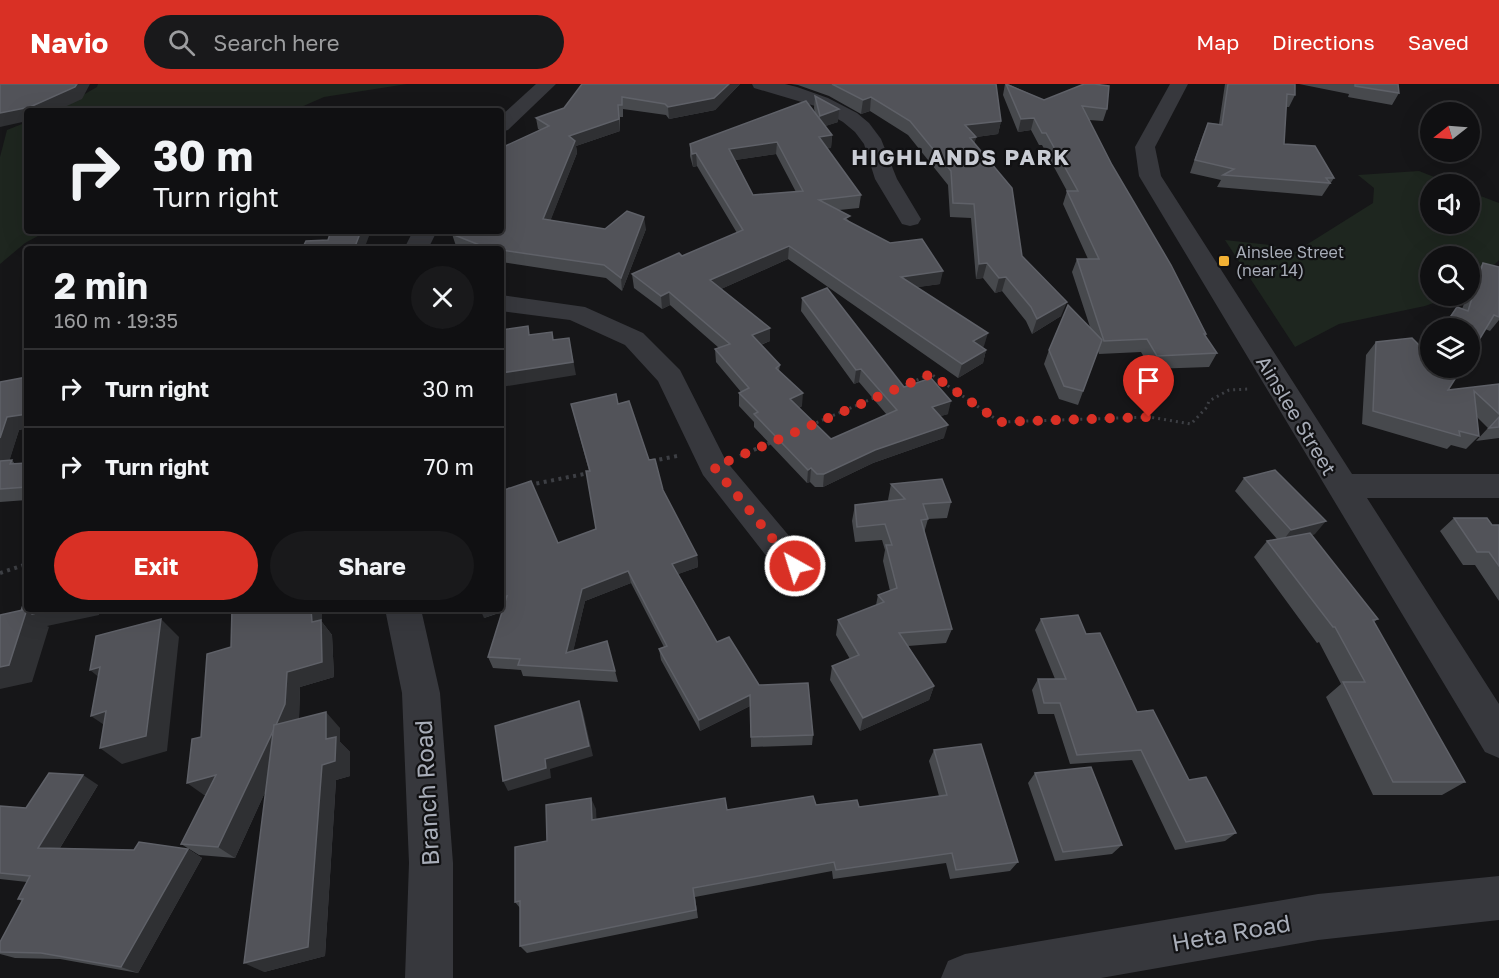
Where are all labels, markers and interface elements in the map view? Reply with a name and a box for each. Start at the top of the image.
search box [144,15,564,69]
text: Navio [30,26,108,59]
icon: search [165,26,198,59]
text: Search here [213,29,339,56]
text: Map [1196,29,1239,55]
text: Directions [1272,29,1375,55]
text: Saved [1408,29,1469,55]
north arrow [1420,102,1480,162]
map controls [1420,102,1480,378]
text: 30 m [153,130,253,180]
icon: right [54,132,132,210]
district label: HIGHLANDS PARK [851,143,1071,170]
button: sound [1420,174,1480,234]
text: Turn right [153,181,279,213]
place label: Ainslee Street (near 14) [1236,242,1344,280]
button: search [1420,246,1480,306]
marker: Ainslee Street (near 14) [1217,254,1231,268]
text: 2 min [54,264,148,307]
button: close [411,266,474,329]
text: 160 m · 19:35 [54,308,178,332]
button: layers [1420,318,1480,378]
street label: Ainslee Street [1252,351,1342,479]
pin [1123,355,1174,417]
icon: arrive [1132,364,1165,397]
icon: right [54,372,87,405]
text: Turn right [105,375,209,402]
text: 30 m [423,375,474,402]
icon: right [54,450,87,483]
text: Turn right [105,453,209,480]
text: 70 m [424,453,474,480]
button: Exit [54,531,258,600]
button: Share [270,531,474,600]
position arrow [763,534,827,598]
street label: Branch Road [408,719,444,867]
street label: Heta Road [1169,907,1293,957]

